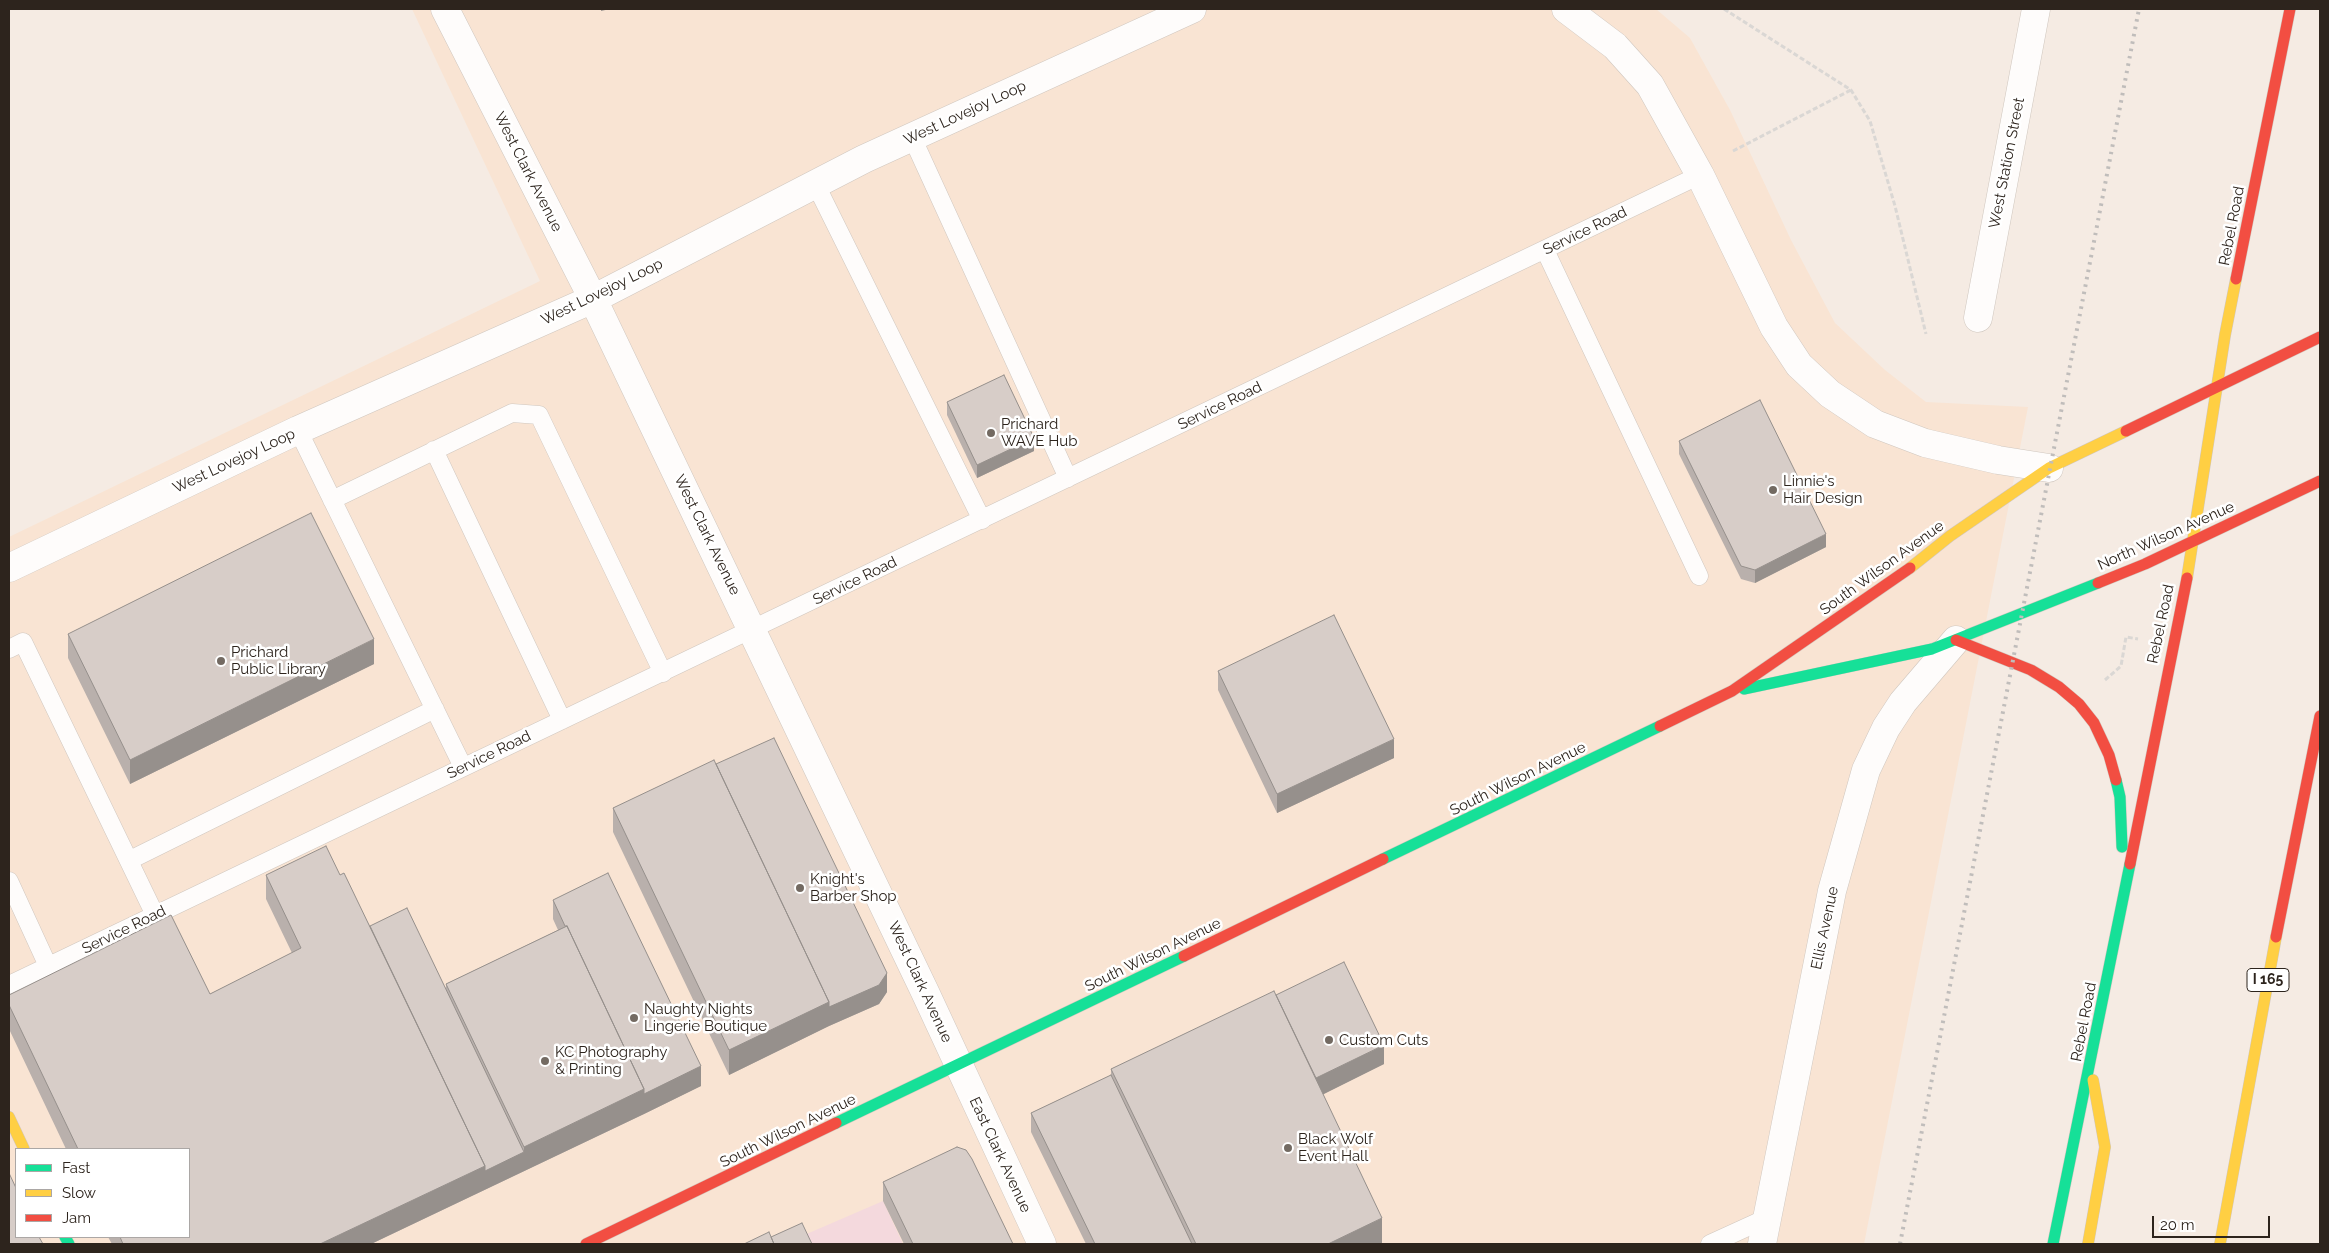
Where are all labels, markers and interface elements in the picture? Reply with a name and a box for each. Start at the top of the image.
street label: West Lovejoy Loop [901,77,1029,149]
street label: West Station Street [1985,96,2029,230]
street label: West Clark Avenue [490,109,566,235]
street label: Rebel Road [2216,185,2248,267]
street label: Service Road [1540,203,1630,259]
street label: West Lovejoy Loop [538,255,666,329]
street label: Service Road [1175,378,1265,434]
place label: Prichard WAVE Hub [1001,415,1077,450]
street label: West Lovejoy Loop [170,425,298,497]
marker: Prichard WAVE Hub [985,427,997,439]
street label: West Clark Avenue [670,472,744,598]
place label: Linnie's Hair Design [1783,472,1863,507]
marker: Linnie's Hair Design [1767,484,1779,496]
street label: North Wilson Avenue [2095,498,2237,574]
street label: South Wilson Avenue [1816,517,1948,619]
street label: Service Road [810,553,900,609]
street label: Rebel Road [2144,583,2178,665]
place label: Prichard Public Library [231,643,326,678]
marker: Prichard Public Library [215,655,227,667]
street label: Service Road [444,727,534,783]
street label: South Wilson Avenue [1447,738,1589,820]
place label: Knight's Barber Shop [810,870,897,905]
marker: Knight's Barber Shop [794,882,806,894]
street label: Ellis Avenue [1807,885,1843,971]
street label: Service Road [79,902,169,958]
street label: South Wilson Avenue [1082,914,1224,996]
street label: West Clark Avenue [884,918,956,1046]
road number: I 165 [2247,968,2289,992]
street label: Rebel Road [2068,981,2100,1063]
place label: Naughty Nights Lingerie Boutique [644,1000,767,1035]
marker: Naughty Nights Lingerie Boutique [628,1012,640,1024]
place label: Custom Cuts [1339,1031,1428,1049]
marker: Custom Cuts [1323,1034,1335,1046]
place label: KC Photography & Printing [555,1043,667,1078]
marker: KC Photography & Printing [539,1055,551,1067]
street label: South Wilson Avenue [717,1090,859,1172]
street label: East Clark Avenue [965,1094,1035,1216]
place label: Black Wolf Event Hall [1298,1130,1373,1165]
marker: Black Wolf Event Hall [1282,1142,1294,1154]
legend [15,1148,190,1238]
text: Fast [62,1159,90,1177]
text: Slow [62,1184,96,1202]
scale bar [2154,1206,2272,1238]
text: Jam [62,1209,91,1227]
text: 20 m [2160,1216,2195,1234]

